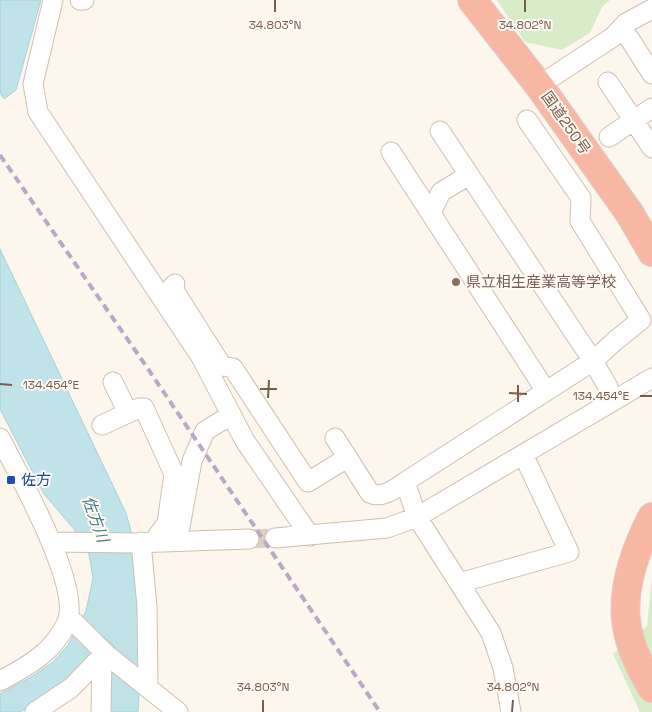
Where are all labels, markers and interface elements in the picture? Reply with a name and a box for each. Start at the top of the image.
text: 34.803°N [249,17,301,33]
text: 34.802°N [499,17,551,33]
street label: 国道250号 [538,88,595,158]
place label: 県立相生産業高等学校 [466,272,616,291]
marker: 県立相生産業高等学校 [450,276,462,288]
text: 134.454°E [23,377,79,393]
text: 134.454°E [573,388,629,404]
place label: 佐方 [21,470,51,489]
marker: 佐方 [5,474,17,486]
water label: 佐方川 [77,493,114,547]
text: 34.803°N [237,679,289,695]
text: 34.802°N [487,679,539,695]

